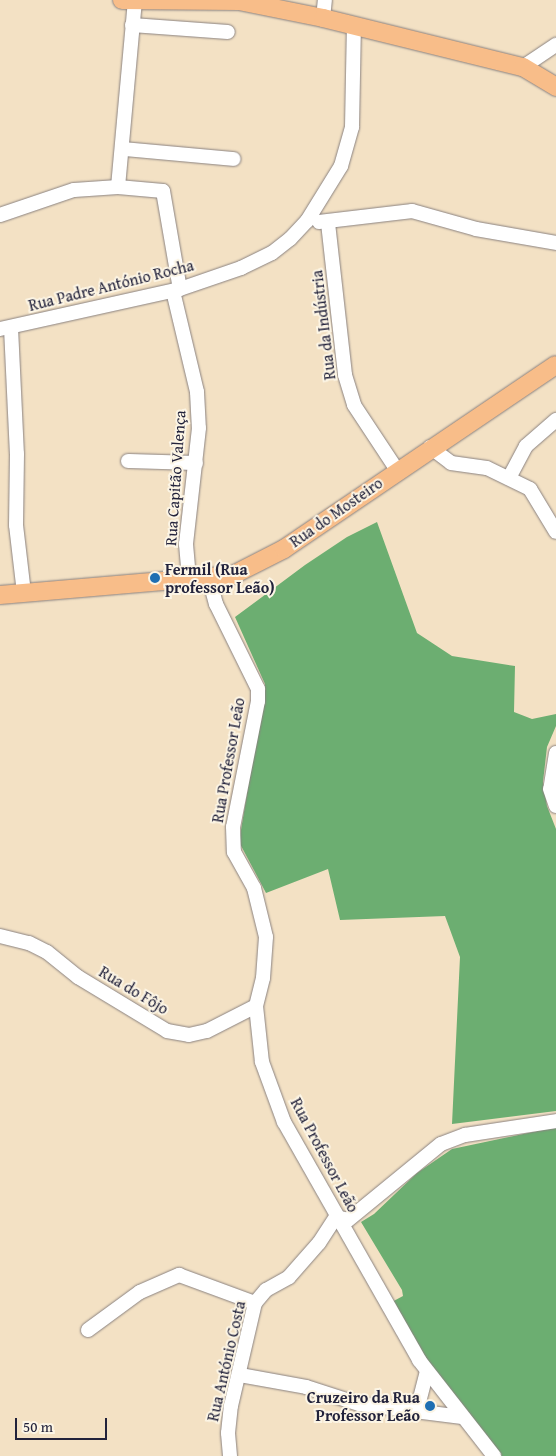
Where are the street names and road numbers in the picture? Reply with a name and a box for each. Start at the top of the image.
street label: Rua Padre António Rocha [26,255,196,315]
street label: Rua da Indústria [307,269,339,381]
street label: Rua Capitão Valença [161,410,189,546]
street label: Rua do Mosteiro [286,473,386,551]
street label: Rua Professor Leão [208,696,248,824]
street label: Rua do Fôjo [96,962,172,1018]
street label: Rua Professor Leão [287,1095,363,1215]
street label: Rua António Costa [203,1299,249,1423]

